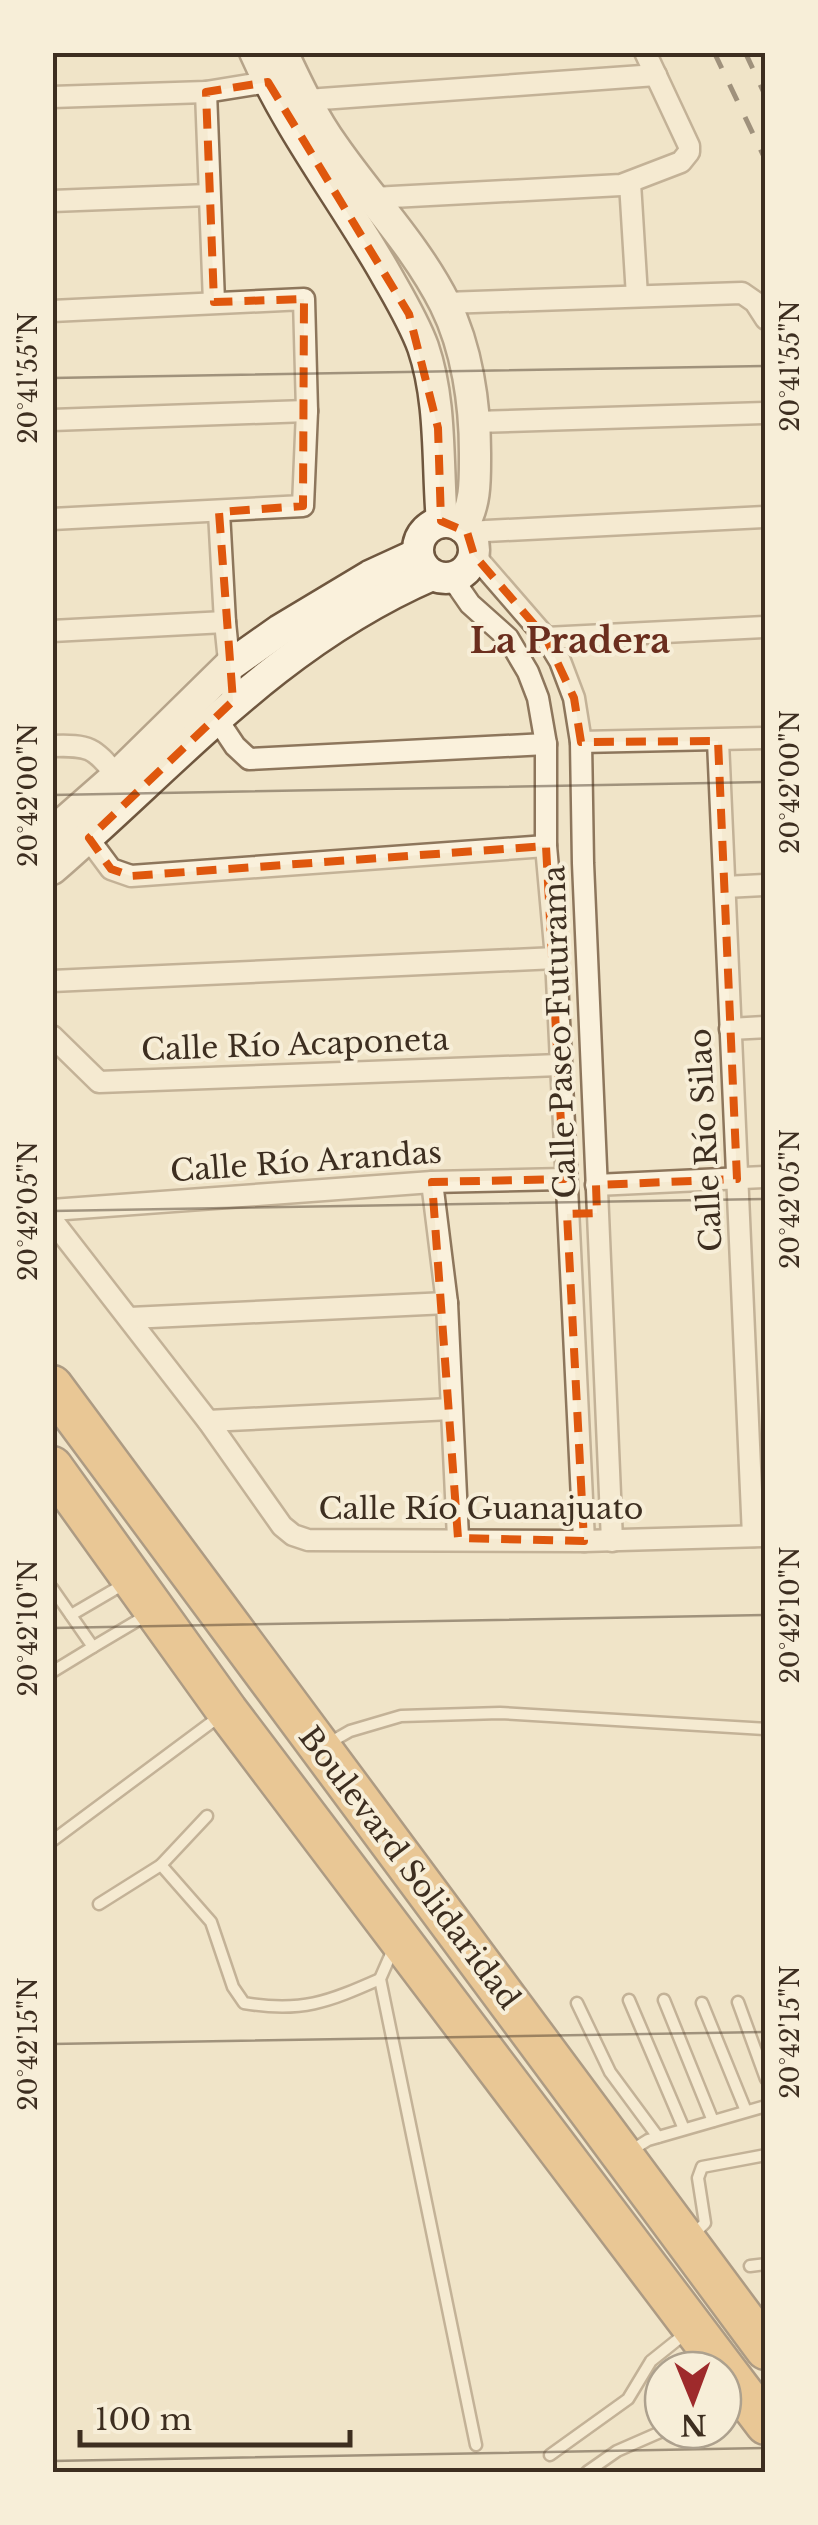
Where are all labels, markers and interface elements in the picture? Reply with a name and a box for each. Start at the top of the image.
text: 20°41'55"N [775,300,806,432]
text: 20°41'55"N [13,312,44,444]
district label: La Pradera [470,619,670,662]
text: 20°42'00"N [775,710,806,854]
text: 20°42'00"N [13,723,44,867]
street label: Calle Paseo Futurama [535,864,584,1199]
street label: Calle Río Acaponeta [140,1021,450,1068]
street label: Calle Río Silao [681,1027,730,1253]
text: 20°42'05"N [775,1129,806,1269]
street label: Calle Río Arandas [169,1134,443,1189]
text: 20°42'05"N [13,1141,44,1281]
street label: Calle Río Guanajuato [319,1490,644,1527]
text: 20°42'10"N [775,1546,806,1684]
text: 20°42'10"N [13,1559,44,1697]
street label: Boulevard Solidaridad [291,1719,528,2016]
text: 20°42'15"N [775,1965,806,2099]
text: 20°42'15"N [13,1977,44,2111]
north arrow [643,2350,743,2450]
scale bar [80,2385,350,2447]
text: 100 m [95,2401,192,2438]
text: N [680,2407,707,2442]

